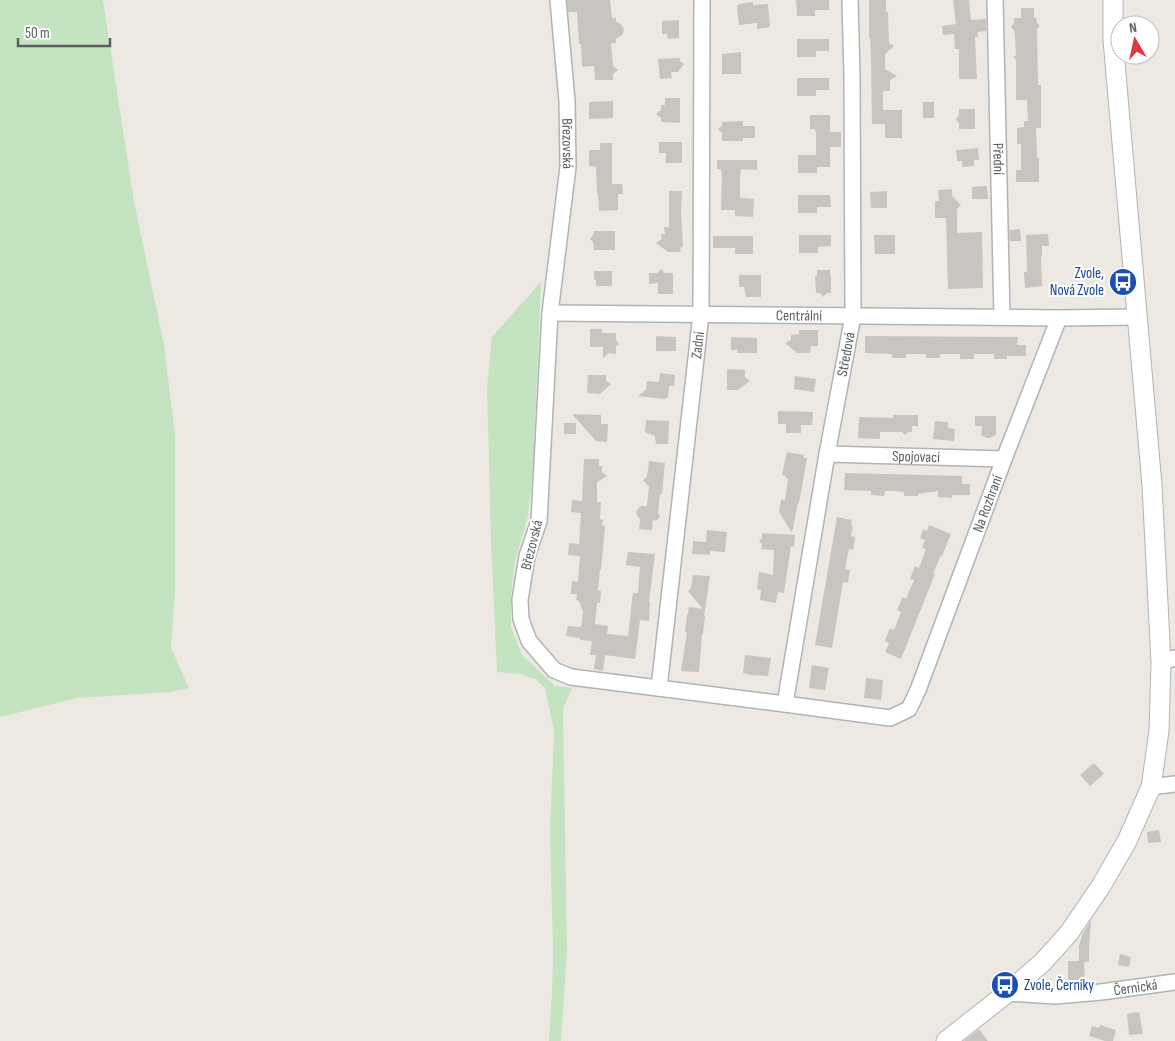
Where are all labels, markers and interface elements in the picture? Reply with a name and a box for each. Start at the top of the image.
scale bar [18,15,110,47]
north arrow [1110,15,1160,65]
text: N [1128,19,1138,37]
text: 50 m [25,24,50,43]
street label: Březovská [558,118,578,169]
street label: Přední [989,143,1008,175]
place label: Zvole, Nová Zvole [1050,264,1104,300]
bus stop icon: Zvole, Nová Zvole [1108,267,1138,297]
street label: Centrální [776,306,822,325]
street label: Zadní [687,330,708,360]
street label: Středová [832,330,859,378]
street label: Spojovací [892,446,940,467]
street label: Na Rozhraní [968,472,1007,535]
street label: Březovská [517,518,547,572]
bus stop icon: Zvole, Černíky [990,970,1020,1000]
street label: Černická [1112,975,1159,1000]
place label: Zvole, Černíky [1024,976,1094,995]

